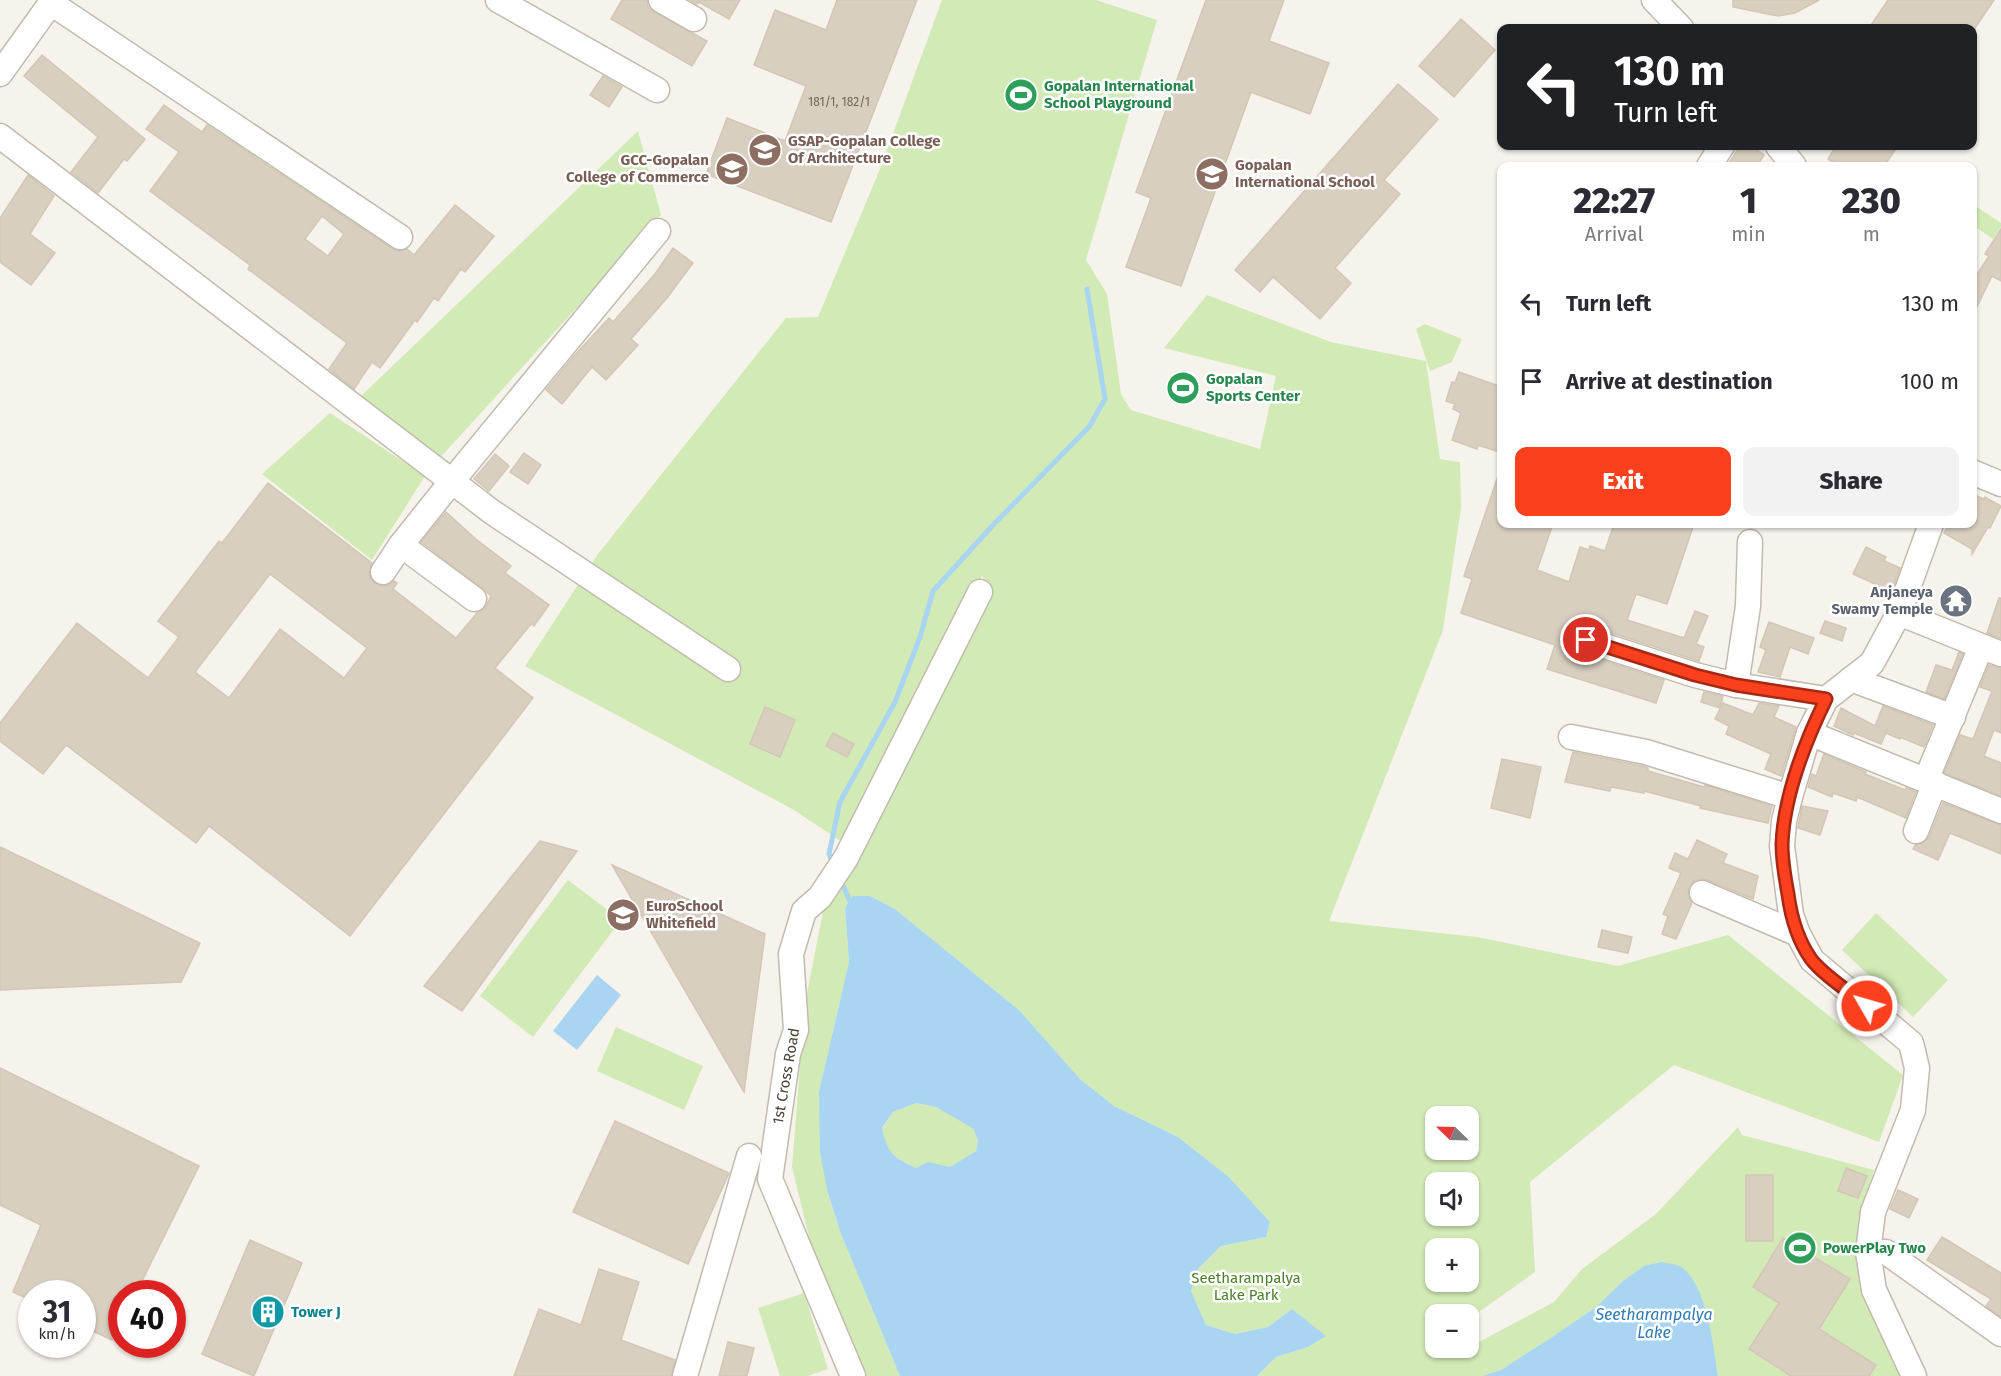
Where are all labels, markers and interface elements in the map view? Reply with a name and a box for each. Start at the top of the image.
text: 130 m [1614,46,1725,96]
icon: left [1515,48,1593,126]
sports icon: Gopalan International School Playground [1003,77,1039,113]
place label: Gopalan International School Playground [1044,77,1194,112]
house number: 181/1, 182/1 [808,95,870,109]
text: Turn left [1614,97,1717,129]
school or university icon: GSAP-Gopalan College Of Architecture [747,132,783,168]
place label: GSAP-Gopalan College Of Architecture [788,132,941,167]
place label: GCC-Gopalan College of Commerce [566,151,709,186]
school or university icon: GCC-Gopalan College of Commerce [714,151,750,187]
school or university icon: Gopalan International School [1194,156,1230,192]
place label: Gopalan International School [1235,156,1375,191]
text: 22:27 [1573,179,1655,223]
text: 1 [1740,179,1757,223]
text: 230 [1842,179,1901,223]
text: Arrival [1585,222,1643,246]
text: min [1731,222,1766,246]
text: m [1863,222,1880,246]
icon: left [1515,287,1548,320]
text: Turn left [1566,290,1651,317]
text: 130 m [1902,290,1959,317]
icon: arrive [1515,365,1548,398]
text: Arrive at destination [1566,368,1773,395]
text: 100 m [1900,368,1959,395]
sports icon: Gopalan Sports Center [1165,370,1201,406]
place label: Gopalan Sports Center [1206,370,1301,405]
button: Exit [1515,447,1731,516]
button: Share [1743,447,1959,516]
place label: Anjaneya Swamy Temple [1831,583,1933,618]
temple icon: Anjaneya Swamy Temple [1938,583,1974,619]
pin [1560,614,1611,665]
icon: arrive [1569,623,1602,656]
school or university icon: EuroSchool Whitefield [605,897,641,933]
place label: EuroSchool Whitefield [646,897,724,932]
position arrow [1835,974,1899,1038]
street label: 1st Cross Road [769,1026,803,1126]
north arrow [1425,1106,1479,1160]
map controls [1425,1106,1479,1358]
button: sound [1425,1172,1479,1226]
sports icon: PowerPlay Two [1782,1230,1818,1266]
button: + [1425,1238,1479,1292]
place label: PowerPlay Two [1823,1239,1926,1257]
park label: Seetharampalya Lake Park [1191,1269,1301,1304]
speed limit sign: 40 [108,1280,186,1358]
text: 31 [43,1294,71,1330]
building icon: Tower J [250,1294,286,1330]
place label: Tower J [291,1303,341,1321]
button: − [1425,1304,1479,1358]
water label: Seetharampalya Lake [1594,1305,1713,1342]
text: km/h [38,1325,76,1343]

